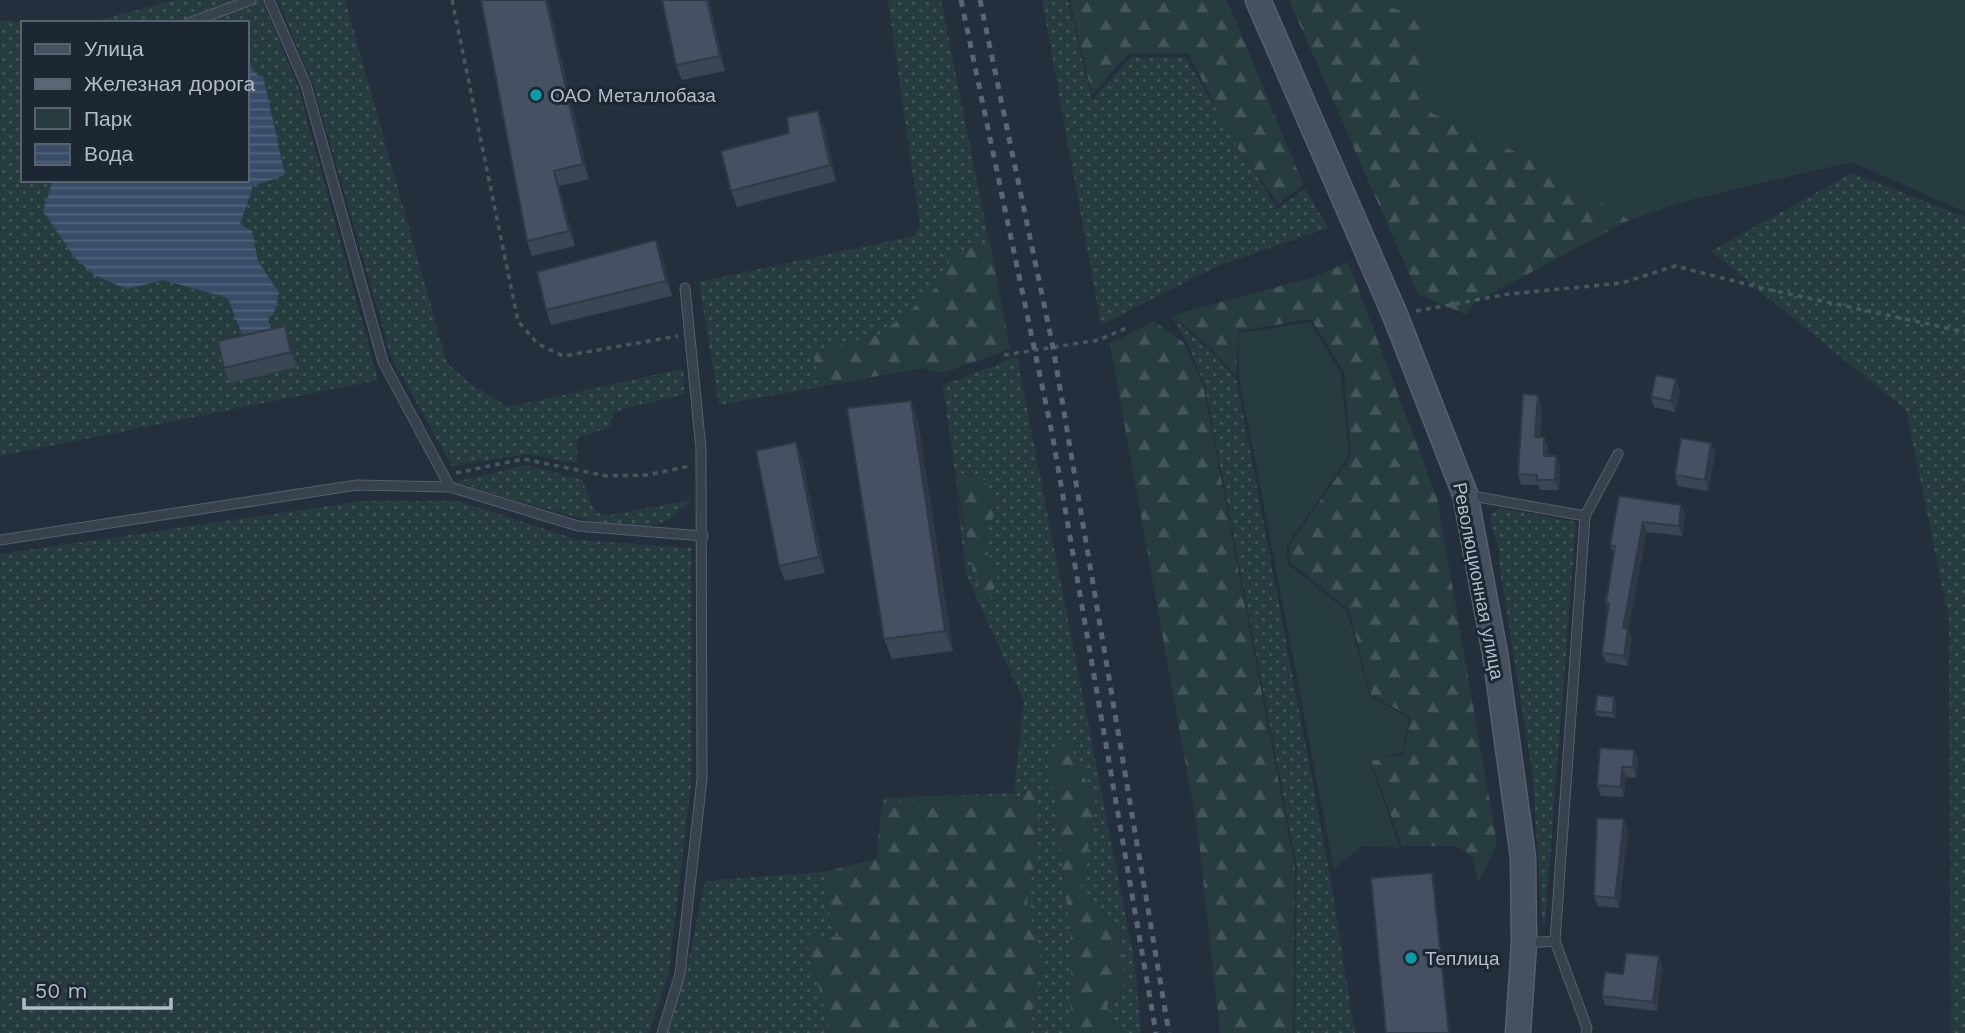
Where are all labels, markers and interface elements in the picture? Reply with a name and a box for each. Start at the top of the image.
legend [21,21,248,182]
text: Улица [84,36,144,61]
text: Железная дорога [84,71,256,96]
place label: ОАО Металлобаза [550,84,716,107]
marker: ОАО Металлобаза [528,87,544,103]
text: Парк [84,106,132,131]
text: Вода [84,141,133,166]
street label: Революционная улица [1448,481,1509,682]
place label: Теплица [1425,947,1500,970]
marker: Теплица [1403,950,1419,966]
scale bar [24,967,172,1011]
text: 50 m [35,978,87,1003]

